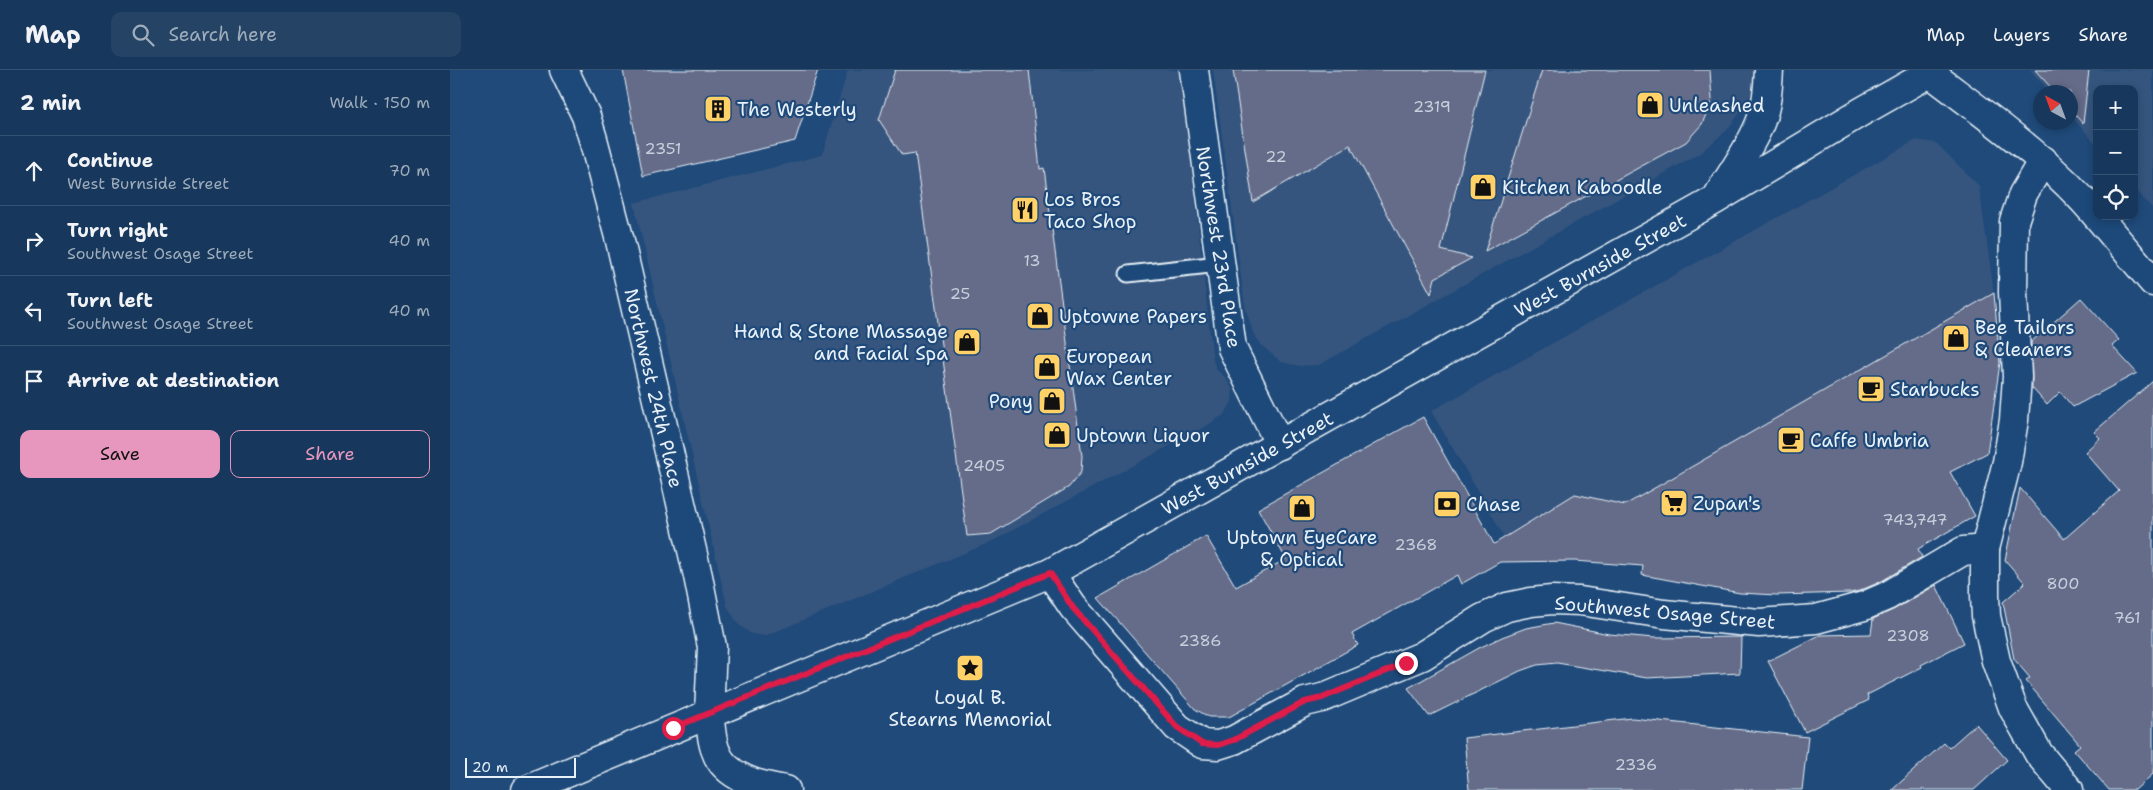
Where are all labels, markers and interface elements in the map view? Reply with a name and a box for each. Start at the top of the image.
search box [111,12,461,57]
text: Map [25,19,81,51]
icon: search [129,21,157,49]
text: Search here [169,22,277,47]
text: Map [1927,23,1965,47]
text: Layers [1993,23,2050,47]
text: Share [2078,23,2128,47]
north arrow [2033,85,2078,130]
map controls [2093,85,2138,220]
button: + [2093,85,2138,130]
text: 2 min [20,89,81,117]
shop icon: Unleashed [1635,90,1665,120]
text: Walk · 150 m [329,92,430,113]
place label: Unleashed [1669,93,1764,118]
building icon: The Westerly [703,94,733,124]
house number: 2319 [1413,96,1451,117]
place label: The Westerly [737,97,857,122]
button: − [2093,130,2138,175]
house number: 2351 [645,138,681,159]
street label: Northwest 23rd Place [1190,144,1247,350]
house number: 22 [1265,146,1287,167]
text: Continue [67,148,153,173]
icon: ahead [20,157,48,185]
text: 70 m [389,160,430,181]
shop icon: Kitchen Kaboodle [1468,172,1498,202]
text: West Burnside Street [67,173,229,194]
place label: Kitchen Kaboodle [1502,175,1662,200]
button: locate [2093,175,2138,220]
place label: Los Bros Taco Shop [1044,187,1137,234]
restaurant icon: Los Bros Taco Shop [1010,195,1040,225]
street label: West Burnside Street [1510,208,1691,323]
text: Turn right [67,218,168,243]
icon: right [20,227,48,255]
text: 40 m [388,230,430,251]
text: Southwest Osage Street [67,243,254,264]
house number: 13 [1023,250,1041,271]
house number: 25 [950,283,970,304]
street label: Northwest 24th Place [618,286,689,490]
text: Turn left [67,288,153,313]
icon: left [20,297,48,325]
text: 40 m [388,300,430,321]
shop icon: Uptowne Papers [1025,301,1055,331]
place label: Uptowne Papers [1059,304,1207,329]
text: Southwest Osage Street [67,313,254,334]
place label: Bee Tailors & Cleaners [1975,315,2075,362]
place label: Hand & Stone Massage and Facial Spa [734,319,948,366]
shop icon: Bee Tailors & Cleaners [1941,323,1971,353]
shop icon: Hand & Stone Massage and Facial Spa [952,327,982,357]
place label: European Wax Center [1066,344,1172,391]
shop icon: European Wax Center [1032,352,1062,382]
icon: arrive [20,367,48,395]
text: Arrive at destination [67,368,279,393]
cafe icon: Starbucks [1856,374,1886,404]
place label: Starbucks [1890,377,1980,402]
shop icon: Pony [1037,386,1067,416]
place label: Pony [989,389,1033,414]
street label: West Burnside Street [1157,406,1338,521]
shop icon: Uptown Liquor [1042,420,1072,450]
place label: Uptown Liquor [1076,423,1210,448]
cafe icon: Caffe Umbria [1776,425,1806,455]
place label: Caffe Umbria [1810,428,1929,453]
button: Save [20,430,220,478]
button: Share [230,430,430,478]
house number: 2405 [963,455,1005,476]
supermarket icon: Zupan's [1659,488,1689,518]
bank icon: Chase [1432,489,1462,519]
place label: Zupan's [1693,491,1761,516]
place label: Chase [1466,492,1521,517]
shop icon: Uptown EyeCare & Optical [1287,493,1317,523]
house number: 743,747 [1883,509,1947,530]
place label: Uptown EyeCare & Optical [1227,525,1377,572]
house number: 2368 [1395,534,1437,555]
house number: 800 [2046,573,2080,594]
street label: Southwest Osage Street [1553,590,1776,635]
house number: 761 [2113,607,2141,628]
house number: 2308 [1886,625,1930,646]
house number: 2386 [1178,630,1222,651]
route end [1395,652,1418,675]
place icon: Loyal B. Stearns Memorial [955,653,985,683]
place label: Loyal B. Stearns Memorial [888,685,1052,732]
route start [662,717,685,740]
house number: 2336 [1615,754,1657,775]
scale bar [465,755,576,778]
text: 20 m [472,758,508,776]

